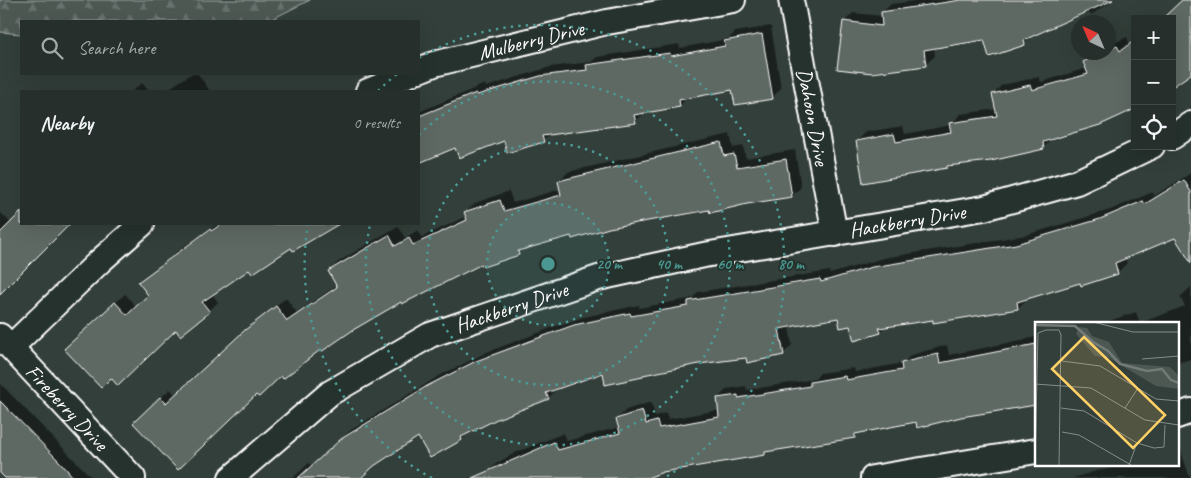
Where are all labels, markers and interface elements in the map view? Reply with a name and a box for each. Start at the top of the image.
street label: Mulberry Drive [476,15,587,66]
north arrow [1071,15,1116,60]
map controls [1131,15,1176,150]
button: + [1131,15,1176,60]
search box [20,20,420,75]
icon: search [38,34,66,62]
text: Search here [78,36,155,60]
button: − [1131,60,1176,105]
street label: Dahoon Drive [791,66,835,169]
button: locate [1131,105,1176,150]
text: Nearby [40,110,93,136]
text: 0 results [353,113,400,133]
street label: Hackberry Drive [847,198,968,243]
centre of rings [539,255,557,273]
text: 20 m [596,255,623,274]
text: 40 m [656,255,683,274]
text: 60 m [717,255,744,274]
text: 80 m [778,255,805,274]
street label: Hackberry Drive [452,276,572,339]
inset map [1035,322,1178,466]
street label: Fireberry Drive [20,359,115,457]

